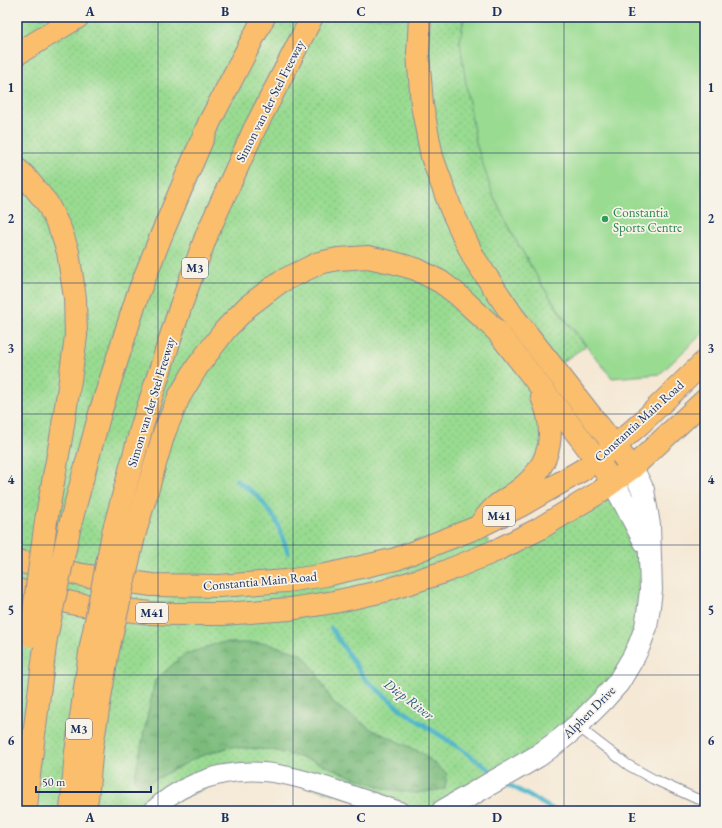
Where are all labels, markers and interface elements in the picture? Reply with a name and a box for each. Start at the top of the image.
text: A [84,3,95,20]
text: B [221,3,229,20]
text: C [356,3,366,20]
text: D [492,3,502,20]
text: E [628,3,636,20]
street label: Simon van der Stel Freeway [232,37,308,165]
text: 1 [8,79,15,96]
text: 1 [708,79,715,96]
place label: Constantia Sports Centre [613,204,682,236]
text: 2 [8,210,15,227]
text: 2 [708,210,715,227]
marker: Constantia Sports Centre [600,214,610,224]
road number: M3 [182,258,208,278]
street label: Simon van der Stel Freeway [123,334,179,469]
text: 3 [8,340,15,357]
text: 3 [708,340,715,357]
street label: Constantia Main Road [591,376,688,466]
text: 4 [8,471,15,488]
text: 4 [708,471,715,488]
road number: M41 [483,506,515,526]
street label: Constantia Main Road [202,568,318,594]
text: 5 [8,602,14,619]
text: 5 [708,602,714,619]
road number: M41 [136,603,168,623]
water label: Diep River [380,674,438,724]
street label: Alphen Drive [558,682,619,743]
road number: M3 [66,719,92,739]
text: 6 [8,732,15,749]
text: 6 [708,732,715,749]
scale bar [36,768,151,794]
text: 50 m [42,774,66,790]
text: A [84,809,95,826]
text: B [221,809,229,826]
text: C [356,809,366,826]
text: D [492,809,502,826]
text: E [628,809,636,826]

